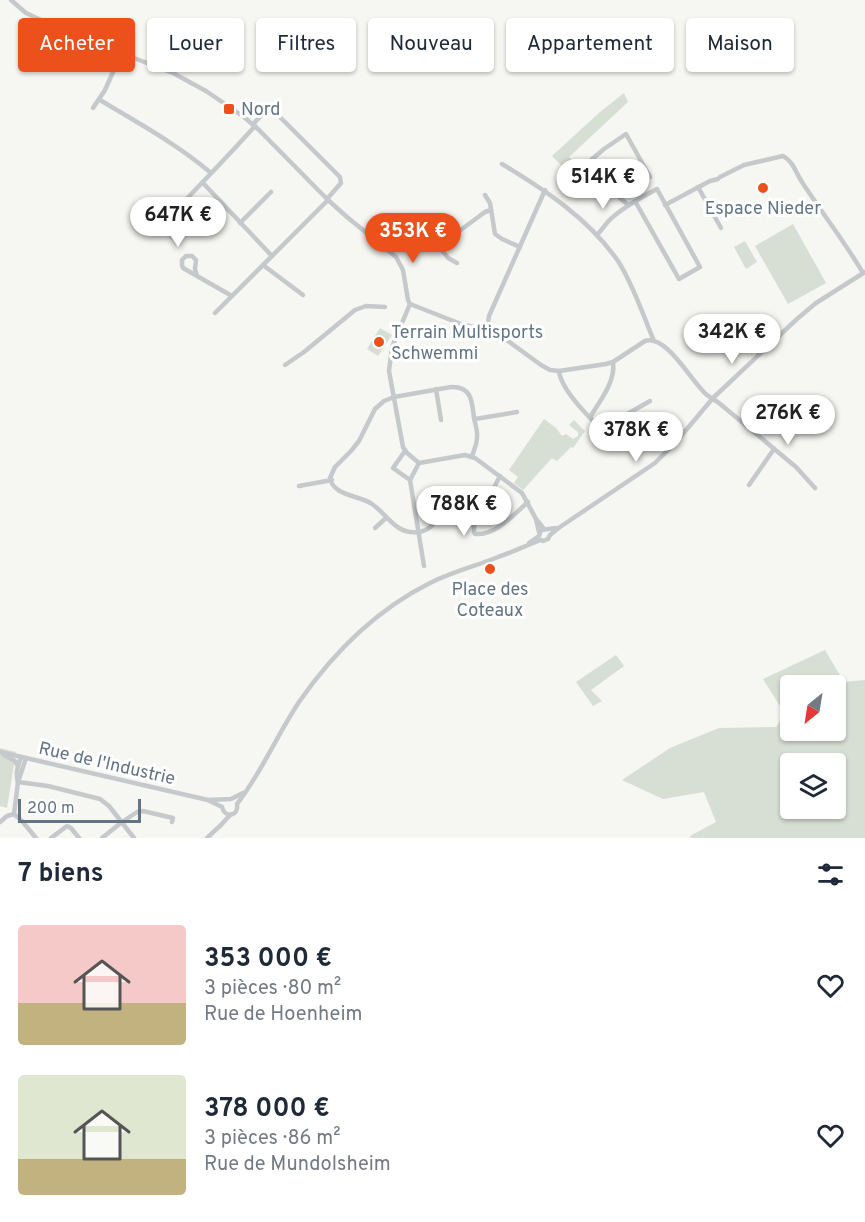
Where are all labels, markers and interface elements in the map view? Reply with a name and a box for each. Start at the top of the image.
chip: Acheter [18,18,135,72]
chip: Louer [147,18,244,72]
chip: Filtres [256,18,356,72]
chip: Nouveau [368,18,494,72]
chip: Appartement [506,18,674,72]
chip: Maison [686,18,794,72]
place label: Nord [241,99,280,122]
marker: Nord [222,102,236,116]
pin: 514K € [554,159,652,210]
text: 514K € [571,165,635,191]
marker: Espace Nieder [756,181,770,195]
pin: 647K € [129,197,227,248]
place label: Espace Nieder [705,198,821,221]
text: 647K € [144,203,212,229]
pin: 353K € [364,213,462,264]
text: 353K € [379,219,447,245]
pin: 342K € [683,314,781,365]
text: 342K € [698,320,766,346]
place label: Terrain Multisports Schwemmi [391,322,543,366]
marker: Terrain Multisports Schwemmi [372,335,386,349]
pin: 276K € [739,395,837,446]
text: 276K € [755,401,821,427]
pin: 378K € [587,412,685,463]
text: 378K € [603,418,669,444]
pin: 788K € [415,486,513,537]
text: 788K € [430,492,498,518]
marker: Place des Coteaux [483,562,497,576]
place label: Place des Coteaux [452,579,528,623]
north arrow [780,675,846,741]
map controls [780,675,846,819]
street label: Rue de l'Industrie [36,738,177,791]
button: layers [780,753,846,819]
scale bar [18,796,141,824]
text: 200 m [27,799,75,819]
text: 7 biens [18,858,104,891]
icon: filters [814,858,847,891]
text: 353 000 € [204,943,332,976]
icon: home [66,949,138,1021]
icon: heart [814,969,847,1002]
text: 3 pièces · 80 m² [204,976,341,1002]
text: Rue de Hoenheim [204,1002,362,1028]
text: 378 000 € [204,1093,330,1126]
icon: home [66,1099,138,1171]
icon: heart [814,1119,847,1152]
text: 3 pièces · 86 m² [204,1126,340,1152]
text: Rue de Mundolsheim [204,1152,391,1178]

